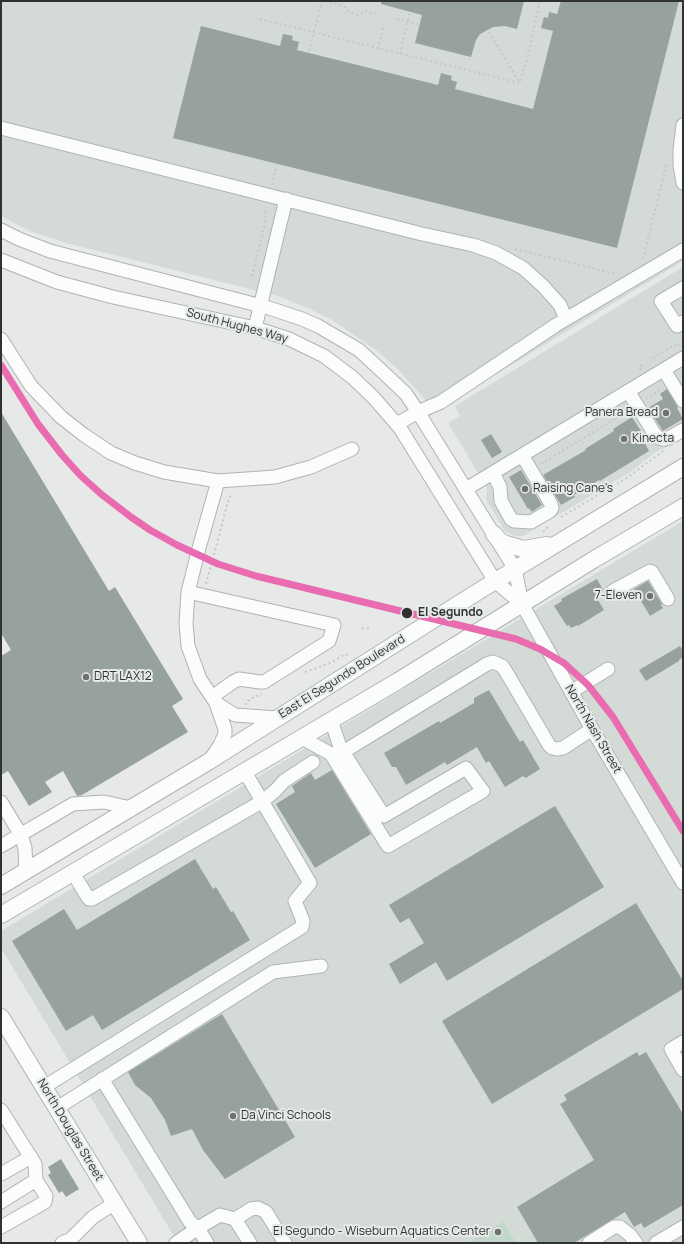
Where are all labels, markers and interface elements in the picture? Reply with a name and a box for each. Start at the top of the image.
street label: South Hughes Way [185,306,289,346]
place label: Panera Bread [585,406,658,420]
marker: Panera Bread [661,408,671,418]
place label: Kinecta [632,432,674,446]
marker: Kinecta [619,434,629,444]
place label: Raising Cane's [533,482,613,496]
marker: Raising Cane's [520,484,530,494]
place label: 7-Eleven [595,589,642,603]
marker: 7-Eleven [645,591,655,601]
marker: El Segundo [400,606,414,620]
place label: El Segundo [418,606,483,620]
street label: East El Segundo Boulevard [276,632,408,722]
place label: DRT LAX12 [94,670,152,684]
marker: DRT LAX12 [81,672,91,682]
street label: North Nash Street [562,682,624,776]
street label: North Douglas Street [34,1076,106,1184]
place label: Da Vinci Schools [241,1109,331,1123]
marker: Da Vinci Schools [228,1111,238,1121]
place label: El Segundo - Wiseburn Aquatics Center [273,1225,490,1239]
marker: El Segundo - Wiseburn Aquatics Center [493,1227,503,1237]

